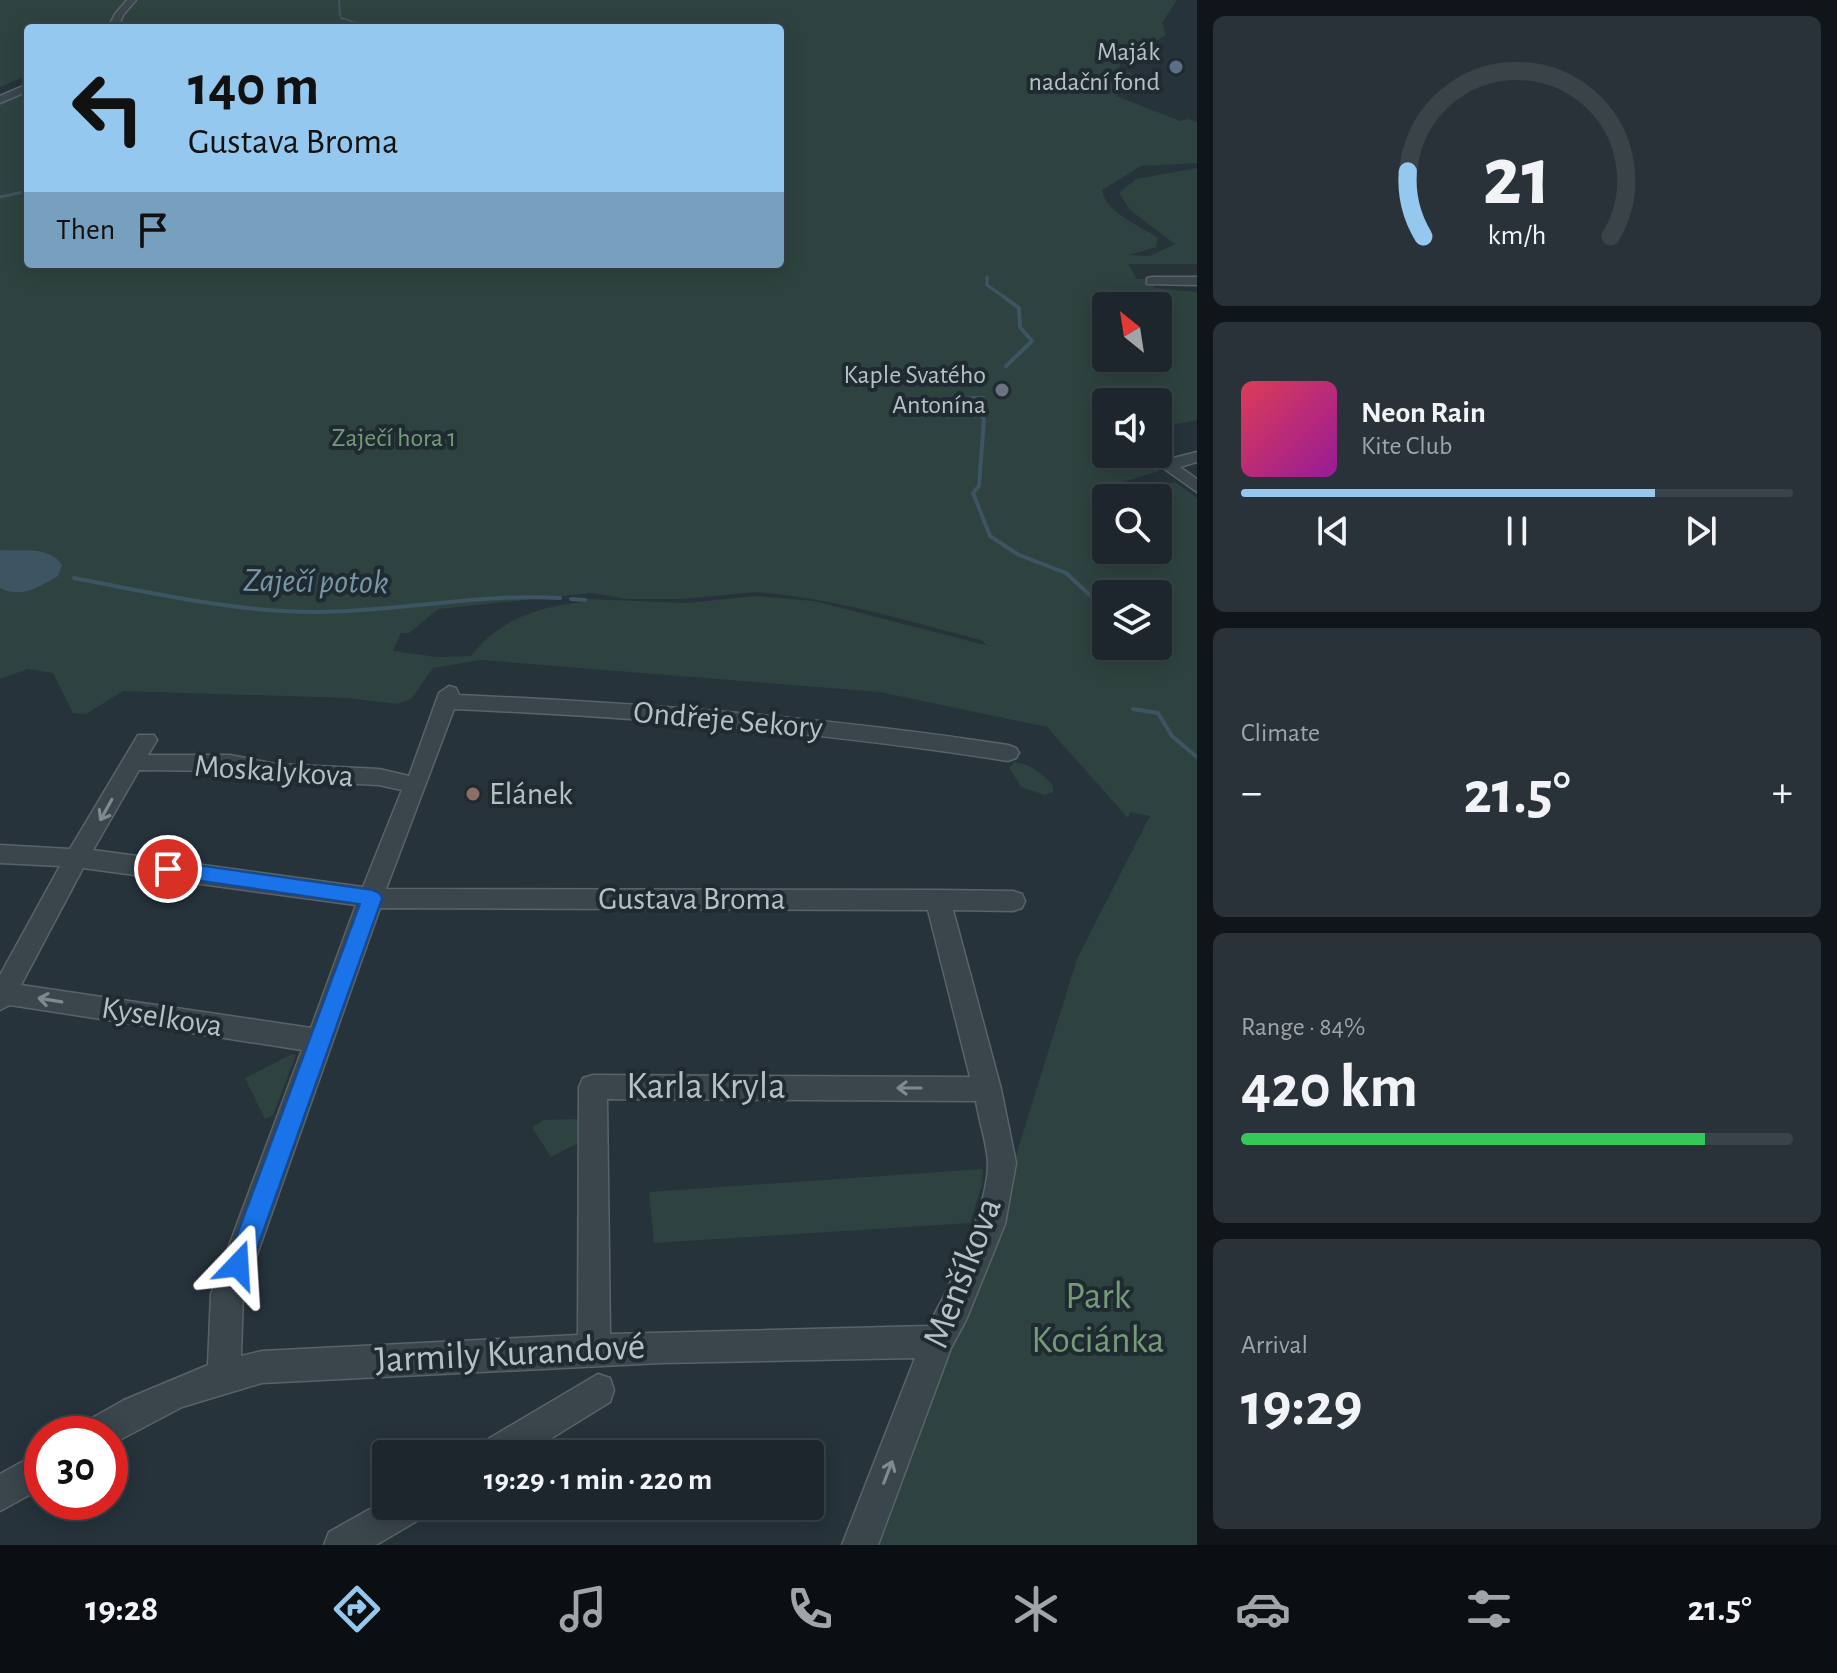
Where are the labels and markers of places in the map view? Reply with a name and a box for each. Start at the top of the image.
place label: Maják nadační fond [1029,39,1160,95]
marker: Maják nadační fond [1167,58,1185,76]
place label: Kaple Svatého Antonína [844,362,986,418]
marker: Kaple Svatého Antonína [993,381,1011,399]
place label: Elánek [489,778,573,810]
marker: Elánek [464,785,482,803]
pin [134,835,202,903]

